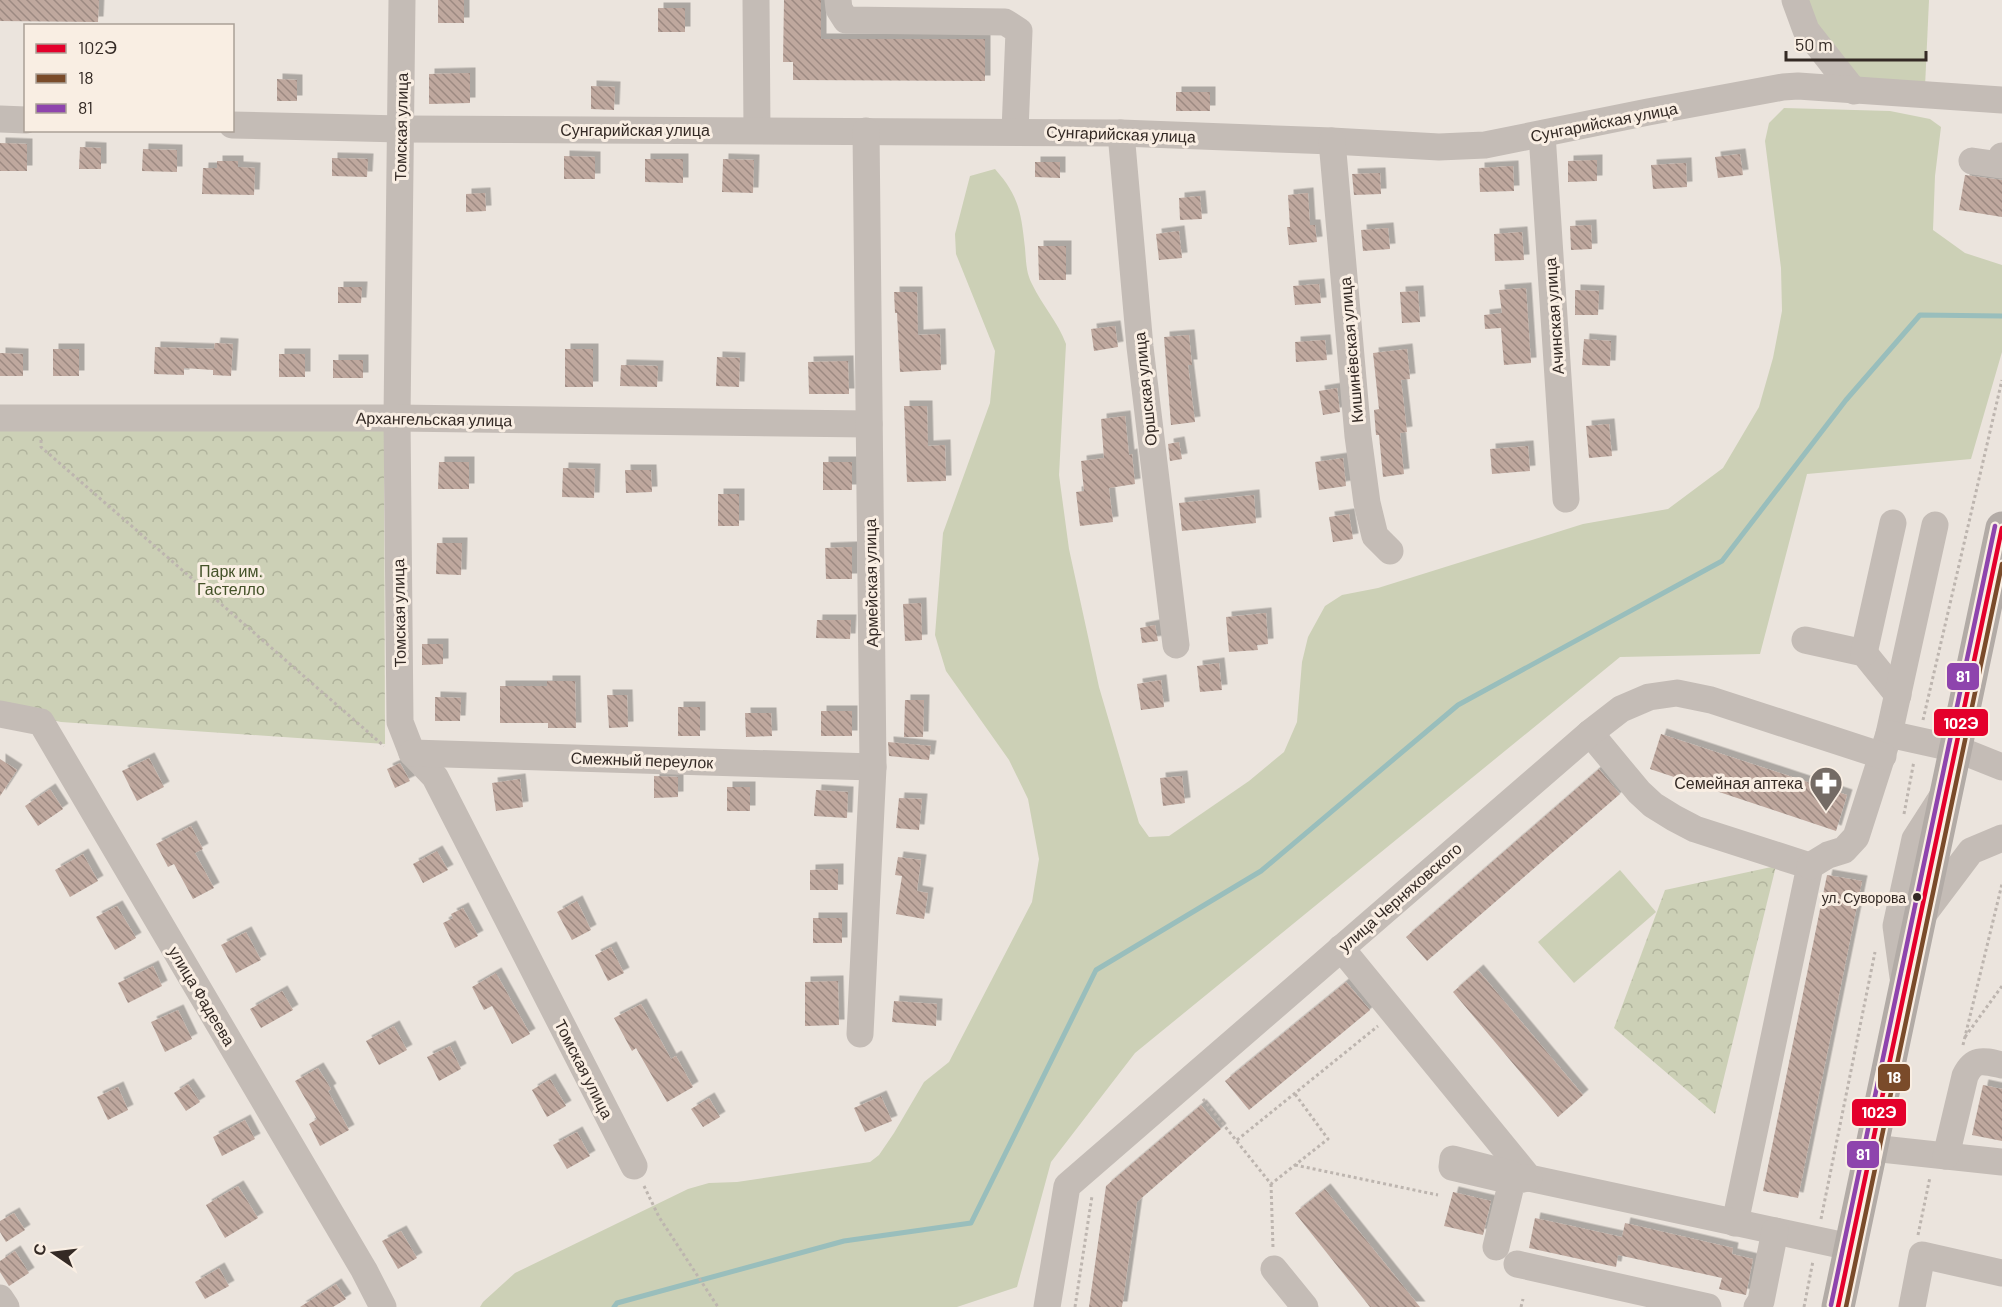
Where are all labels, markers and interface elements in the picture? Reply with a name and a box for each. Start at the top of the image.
legend [24,24,234,132]
scale bar [1786,24,1926,62]
text: 50 m [1795,33,1833,55]
text: 102Э [78,36,117,58]
text: 18 [78,66,94,88]
street label: Томская улица [390,72,411,181]
text: 81 [78,96,93,118]
street label: Сунгарийская улица [1529,98,1679,145]
street label: Сунгарийская улица [560,120,710,139]
street label: Сунгарийская улица [1046,121,1196,146]
street label: Ачинская улица [1540,257,1567,375]
street label: Кишинёвская улица [1335,276,1366,424]
street label: Оршская улица [1129,331,1160,447]
street label: Архангельская улица [356,408,513,429]
street label: Армейская улица [860,519,881,647]
street label: Томская улица [388,558,409,667]
park label: Парк им. Гастелло [197,561,265,598]
line badge: 81 [1946,662,1980,691]
text: 81 [1956,666,1970,685]
line badge: 102Э [1933,708,1989,737]
text: 102Э [1943,713,1979,732]
street label: Смежный переулок [570,748,715,772]
pharmacy icon: Семейная аптека [1808,765,1844,812]
place label: Семейная аптека [1674,773,1803,792]
street label: улица Черняховского [1334,838,1465,955]
place label: ул. Суворова [1822,889,1906,906]
marker: ул. Суворова [1911,891,1923,903]
street label: улица Фадеева [165,943,240,1049]
street label: Томская улица [551,1016,618,1122]
line badge: 18 [1877,1063,1911,1092]
text: 18 [1887,1067,1902,1086]
line badge: 102Э [1851,1098,1907,1127]
text: 102Э [1861,1102,1897,1121]
line badge: 81 [1846,1140,1880,1169]
text: 81 [1856,1144,1870,1163]
north arrow [24,1223,84,1283]
text: С [28,1241,50,1257]

